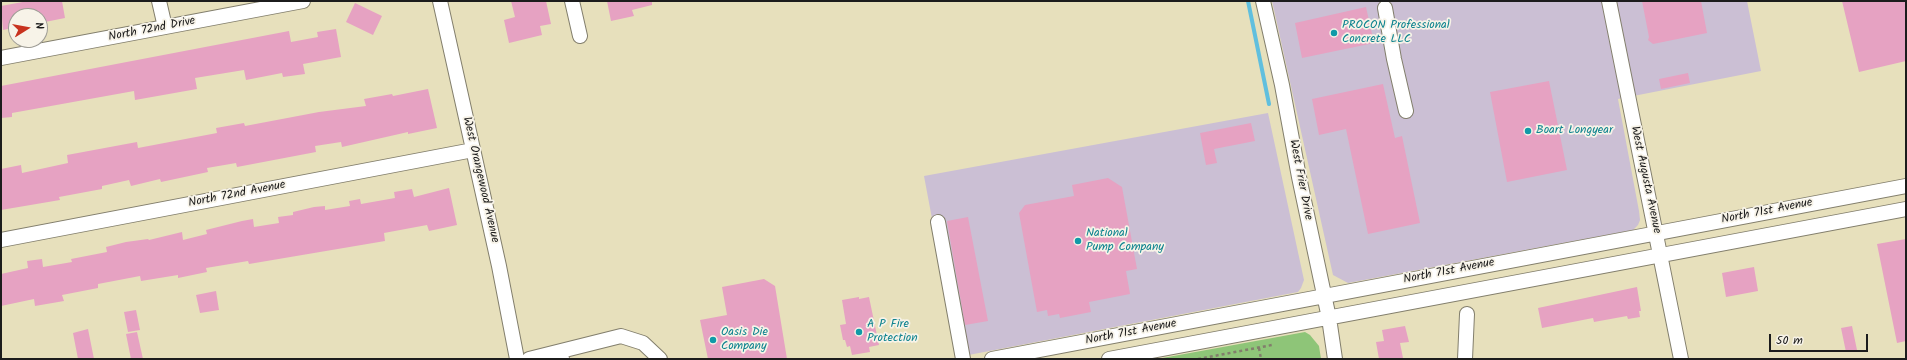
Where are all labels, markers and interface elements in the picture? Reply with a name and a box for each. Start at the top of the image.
north arrow [8,8,48,48]
street label: North 72nd Drive [107,15,197,45]
place label: PROCON Professional Concrete LLC [1342,19,1450,47]
text: N [29,21,48,31]
marker: PROCON Professional Concrete LLC [1329,28,1339,38]
street label: West Orangewood Avenue [458,116,502,244]
place label: Boart Longyear [1536,124,1613,138]
street label: West Augusta Avenue [1627,125,1663,235]
marker: Boart Longyear [1523,126,1533,136]
street label: West Frier Drive [1285,139,1315,221]
street label: North 72nd Avenue [187,179,287,211]
street label: North 71st Avenue [1720,196,1814,228]
place label: National Pump Company [1086,227,1164,255]
marker: National Pump Company [1073,236,1083,246]
street label: North 71st Avenue [1402,256,1496,288]
street label: North 71st Avenue [1084,317,1178,349]
place label: A P Fire Protection [867,318,918,346]
place label: Oasis Die Company [721,326,768,354]
scale bar [1771,326,1870,352]
marker: A P Fire Protection [854,327,864,337]
text: 50 m [1776,331,1803,350]
marker: Oasis Die Company [708,335,718,345]

